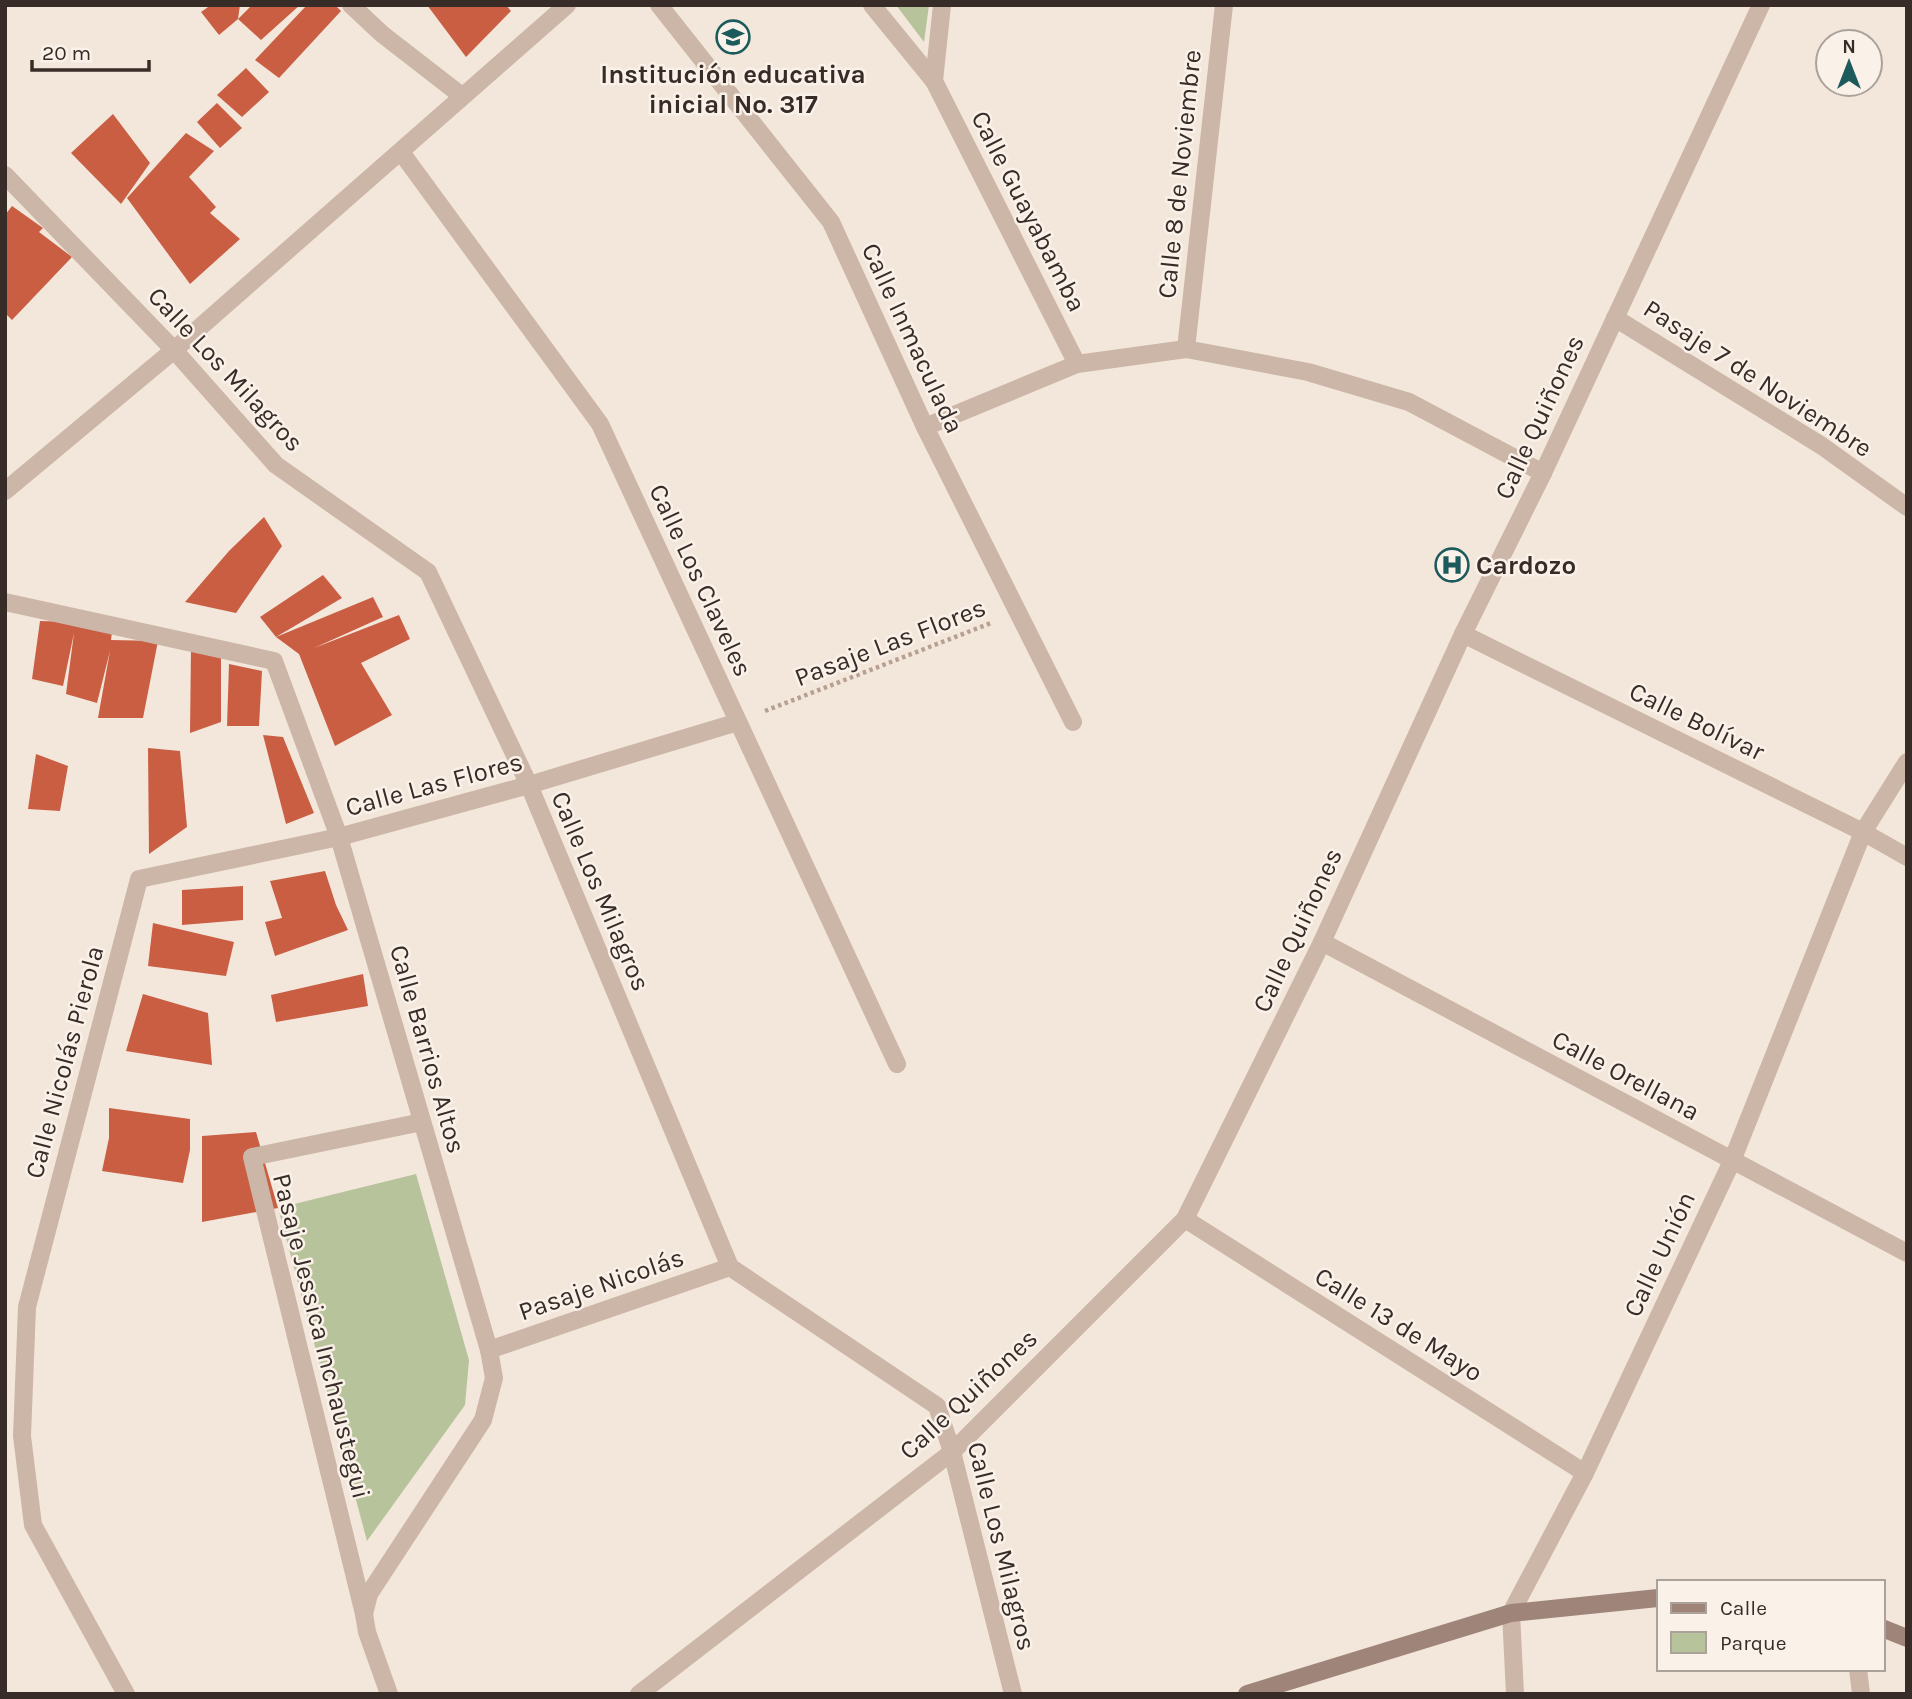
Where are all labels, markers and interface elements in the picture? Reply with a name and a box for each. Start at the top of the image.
school or university icon: Institución educativa inicial No. 317 [714,18,752,56]
scale bar [32,28,149,72]
north arrow [1814,28,1884,98]
text: N [1842,36,1856,58]
text: 20 m [42,41,91,65]
street label: Calle 8 de Noviembre [1151,48,1208,300]
place label: Institución educativa inicial No. 317 [600,59,866,120]
street label: Calle Guayabamba [965,106,1093,317]
street label: Calle Inmaculada [855,238,970,438]
street label: Calle Los Milagros [141,281,310,458]
street label: Pasaje 7 de Noviembre [1638,293,1878,464]
street label: Calle Quiñones [1488,330,1591,504]
street label: Calle Los Claveles [642,479,759,681]
hospital icon: Cardozo [1433,546,1471,584]
place label: Cardozo [1476,550,1576,581]
street label: Pasaje Las Flores [790,592,990,693]
street label: Calle Bolívar [1624,675,1770,768]
street label: Calle Las Flores [342,746,526,823]
street label: Calle Los Milagros [544,787,657,996]
street label: Calle Quiñones [1246,843,1349,1017]
street label: Calle Barrios Altos [383,941,472,1157]
street label: Calle Nicolás Pierola [19,942,110,1182]
street label: Calle Orellana [1547,1024,1705,1127]
street label: Pasaje Jessica Inchaustegui [266,1170,377,1502]
street label: Calle Unión [1617,1187,1702,1322]
street label: Pasaje Nicolás [514,1242,688,1327]
street label: Calle 13 de Mayo [1309,1260,1488,1388]
street label: Calle Quiñones [893,1323,1044,1466]
street label: Calle Los Milagros [961,1439,1042,1654]
legend [1657,1580,1884,1671]
text: Calle [1720,1596,1767,1620]
text: Parque [1720,1631,1787,1655]

